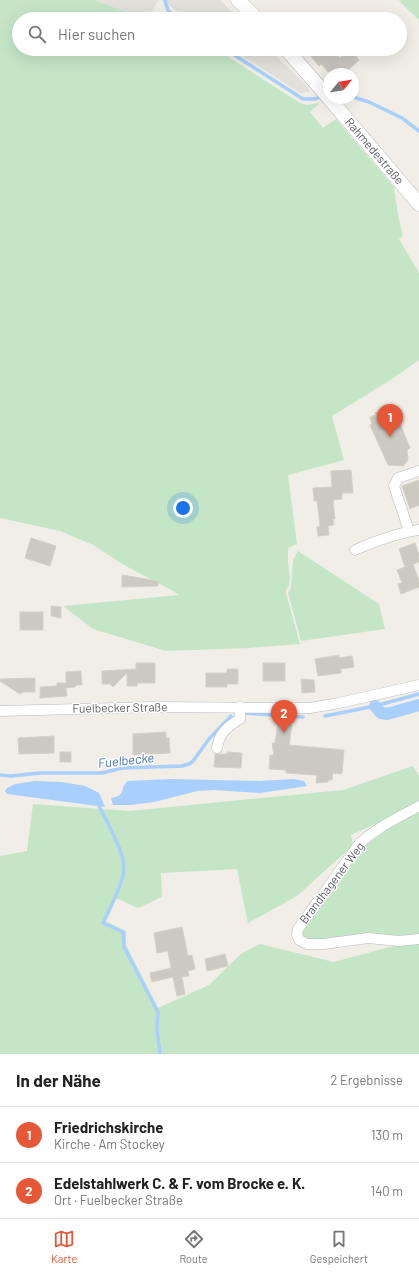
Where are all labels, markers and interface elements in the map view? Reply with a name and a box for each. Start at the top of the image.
search box [12,12,407,56]
icon: search [26,23,48,45]
text: Hier suchen [58,25,135,43]
north arrow [323,68,359,104]
street label: Rahmedestraße [343,115,407,187]
pin: 1 [377,404,403,437]
your location [173,498,193,518]
street label: Fuelbecker Straße [72,699,168,715]
pin: 2 [271,700,297,733]
water label: Fuelbecke [97,749,155,771]
street label: Brandhagener Weg [296,839,366,926]
text: In der Nähe [16,1070,101,1090]
text: 2 Ergebnisse [330,1072,403,1088]
text: Friedrichskirche [54,1118,163,1136]
text: 1 [27,1127,31,1143]
text: 130 m [371,1127,403,1143]
text: Kirche · Am Stockey [54,1136,165,1152]
text: Edelstahlwerk C. & F. vom Brocke e. K. [54,1174,305,1192]
text: 2 [25,1183,33,1199]
text: 140 m [371,1183,403,1199]
text: Ort · Fuelbecker Straße [54,1192,183,1208]
tab: Karte [51,1228,77,1265]
tab: Route [179,1228,208,1265]
tab: Gespeichert [310,1228,368,1265]

